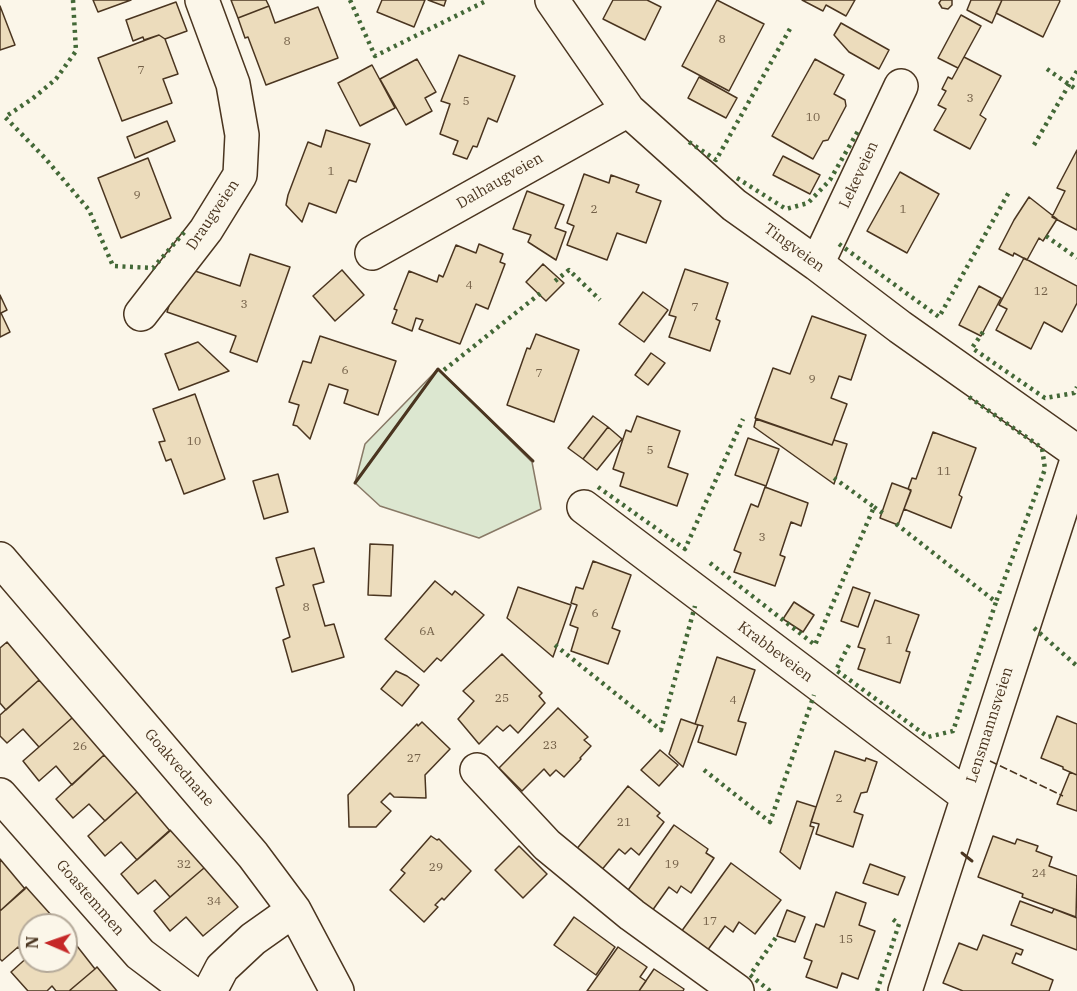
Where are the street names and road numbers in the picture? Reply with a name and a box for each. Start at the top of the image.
street label: Lekeveien [836,139,882,211]
street label: Dalhaugveien [454,149,546,213]
street label: Draugveien [183,176,243,254]
street label: Tingveien [760,220,828,276]
street label: Krabbeveien [734,618,816,686]
street label: Lensmannsveien [963,665,1017,785]
street label: Goakvednane [140,726,218,810]
street label: Goastemmen [52,856,128,940]

